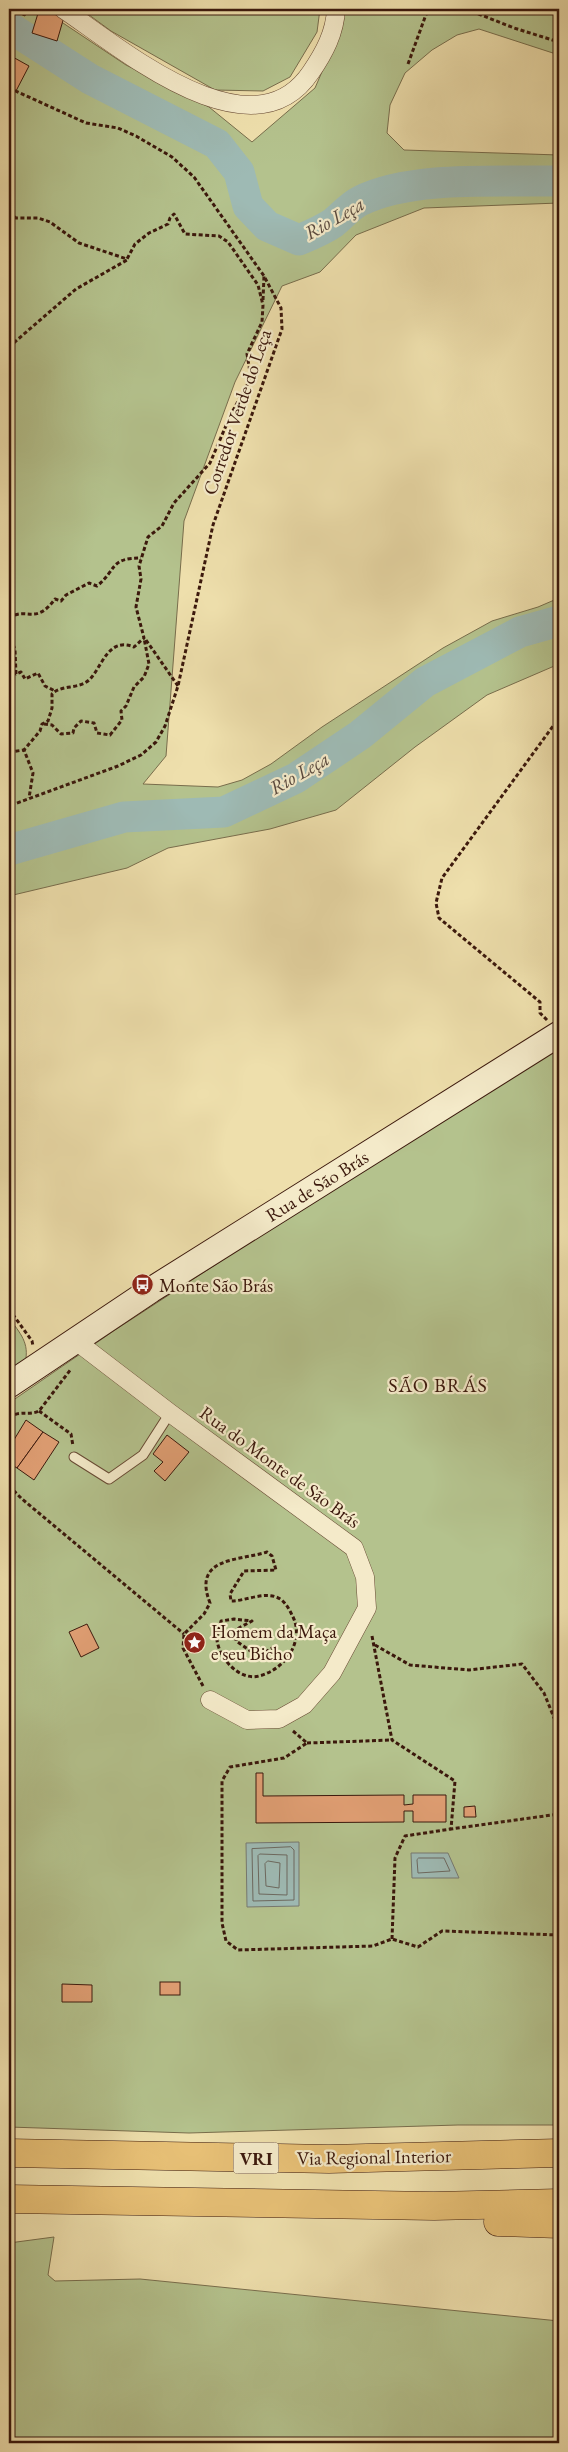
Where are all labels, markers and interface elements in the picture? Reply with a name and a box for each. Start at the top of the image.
water label: Rio Leça [299,190,369,246]
street label: Corredor Verde do Leça [197,325,277,498]
water label: Rio Leça [264,745,334,801]
street label: Rua de São Brás [261,1145,373,1227]
bus stop icon: Monte São Brás [131,1273,155,1297]
place label: Monte São Brás [159,1273,273,1298]
district label: SÃO BRÁS [388,1372,488,1398]
street label: Rua do Monte de São Brás [195,1400,365,1534]
place label: Homem da Maça e seu Bicho [211,1619,337,1666]
place icon: Homem da Maça e seu Bicho [183,1630,207,1654]
road number: VRI [234,2142,278,2174]
street label: Via Regional Interior [297,2143,452,2171]

